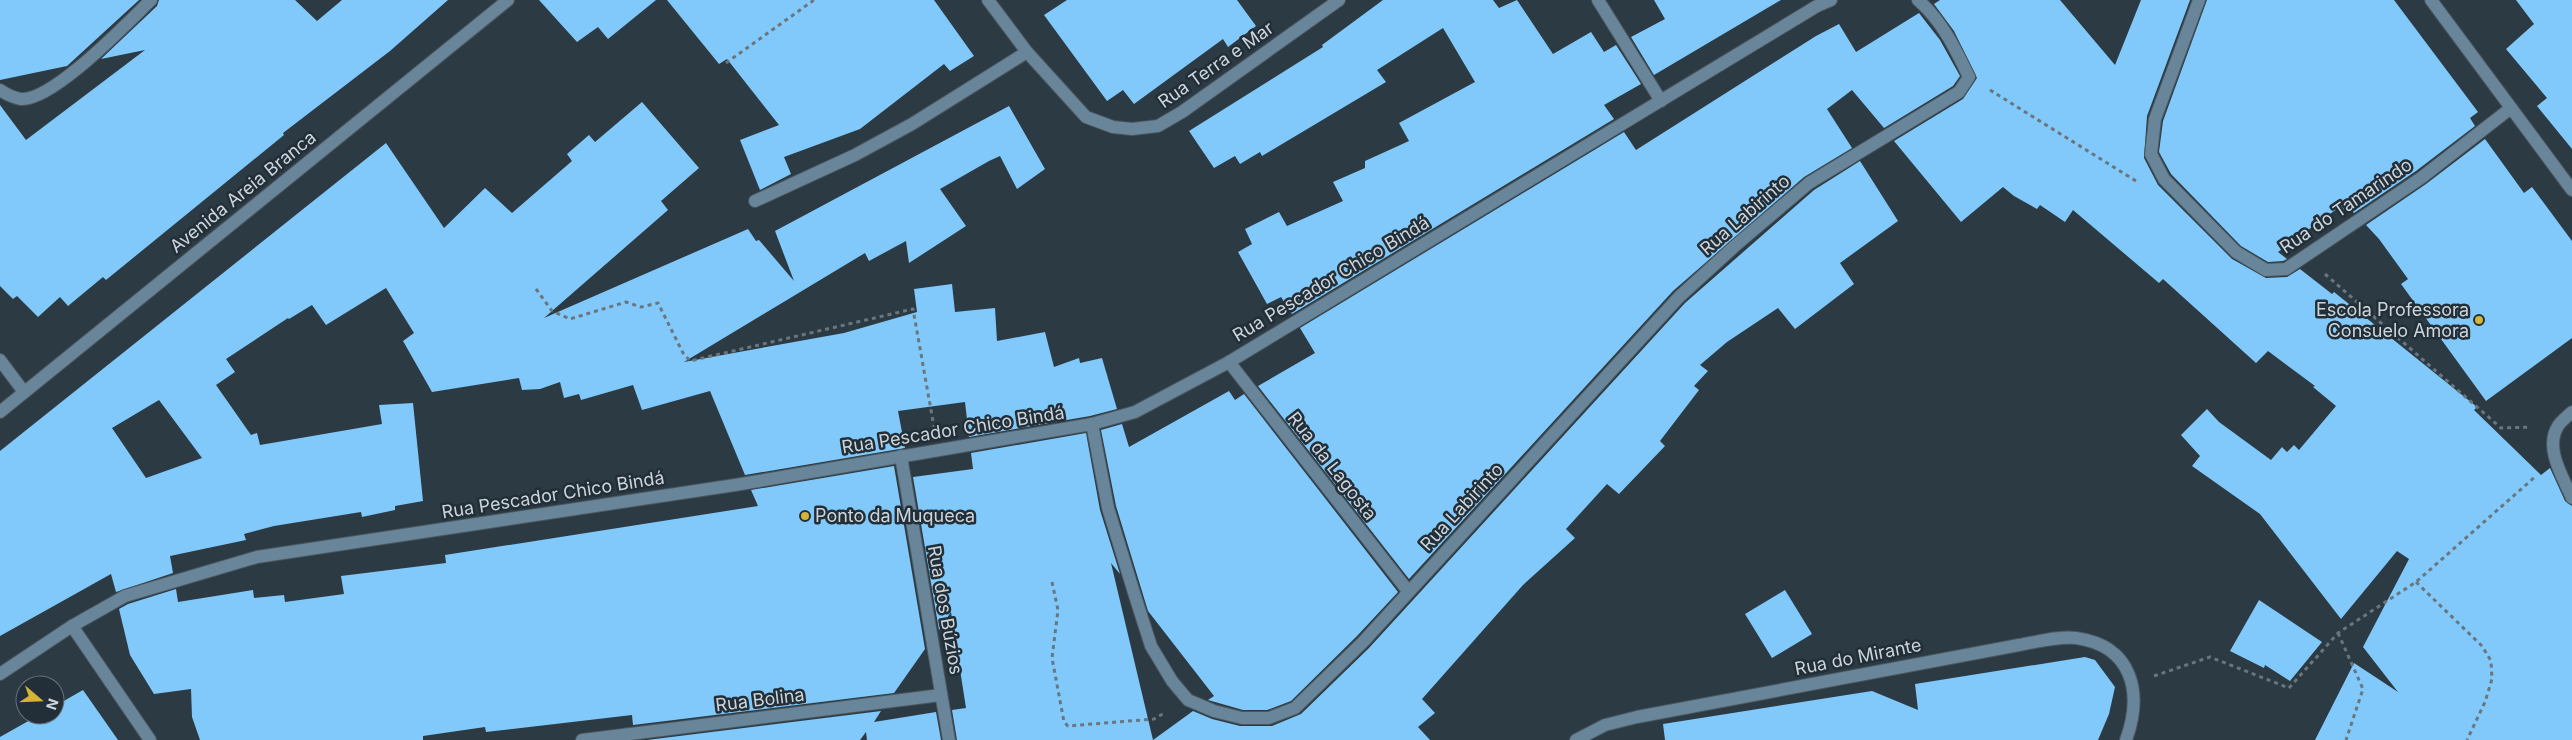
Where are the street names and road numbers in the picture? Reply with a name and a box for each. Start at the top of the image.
street label: Rua Terra e Mar [1154,17,1278,112]
street label: Avenida Areia Branca [166,126,320,257]
street label: Rua do Tamarindo [2276,154,2416,257]
street label: Rua Labirinto [1696,170,1794,259]
street label: Rua Pescador Chico Bindá [1229,212,1433,346]
street label: Rua Pescador Chico Bindá [840,402,1066,457]
street label: Rua da Lagosta [1284,407,1381,524]
street label: Rua Labirinto [1416,459,1507,555]
street label: Rua Pescador Chico Bindá [440,467,666,522]
street label: Rua dos Búzios [924,544,967,676]
street label: Rua do Mirante [1793,634,1923,679]
street label: Rua Bolina [714,684,806,715]

